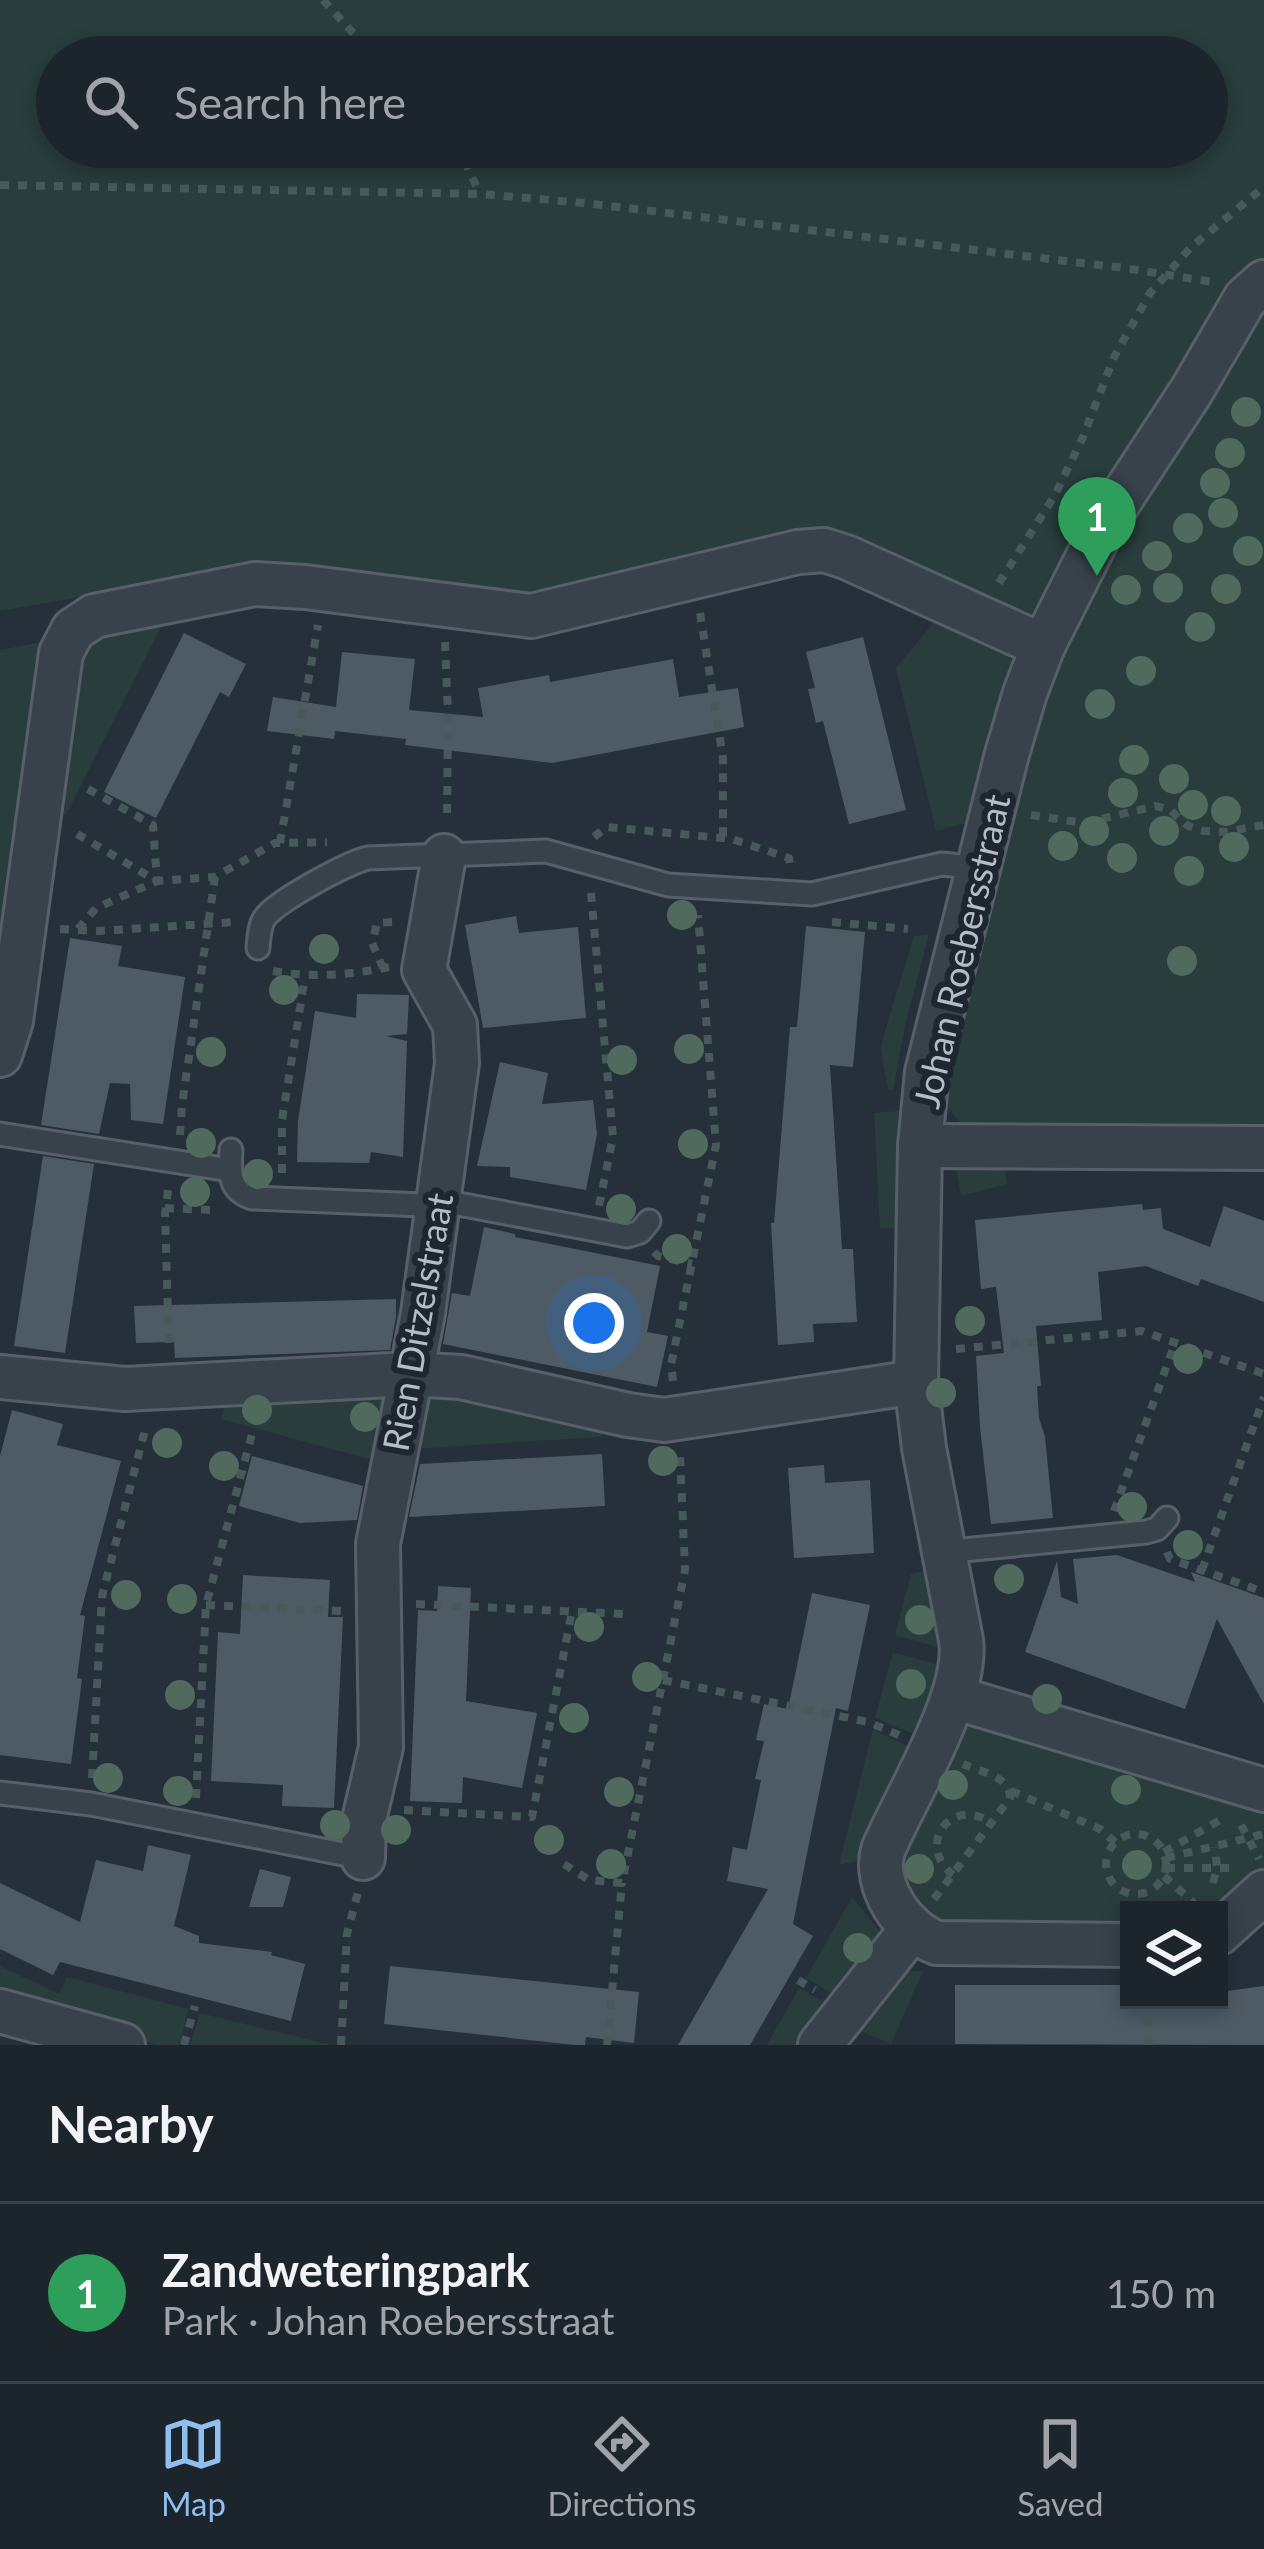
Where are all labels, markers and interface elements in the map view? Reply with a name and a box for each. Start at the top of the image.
search box [36,36,1228,168]
icon: search [78,69,144,135]
text: Search here [174,75,406,129]
pin: 1 [1058,477,1136,576]
street label: Johan Roebersstraat [904,790,1019,1112]
street label: Rien Ditzelstraat [373,1190,461,1454]
your location [564,1293,624,1353]
map controls [1120,1901,1228,2009]
button: layers [1120,1901,1228,2009]
text: Nearby [48,2093,214,2154]
text: Zandweteringpark [162,2243,530,2297]
text: 1 [76,2270,98,2316]
text: 150 m [1106,2270,1216,2316]
text: Park · Johan Roebersstraat [162,2297,614,2343]
tab: Map [160,2411,226,2523]
tab: Directions [547,2411,696,2523]
tab: Saved [1017,2411,1104,2523]

